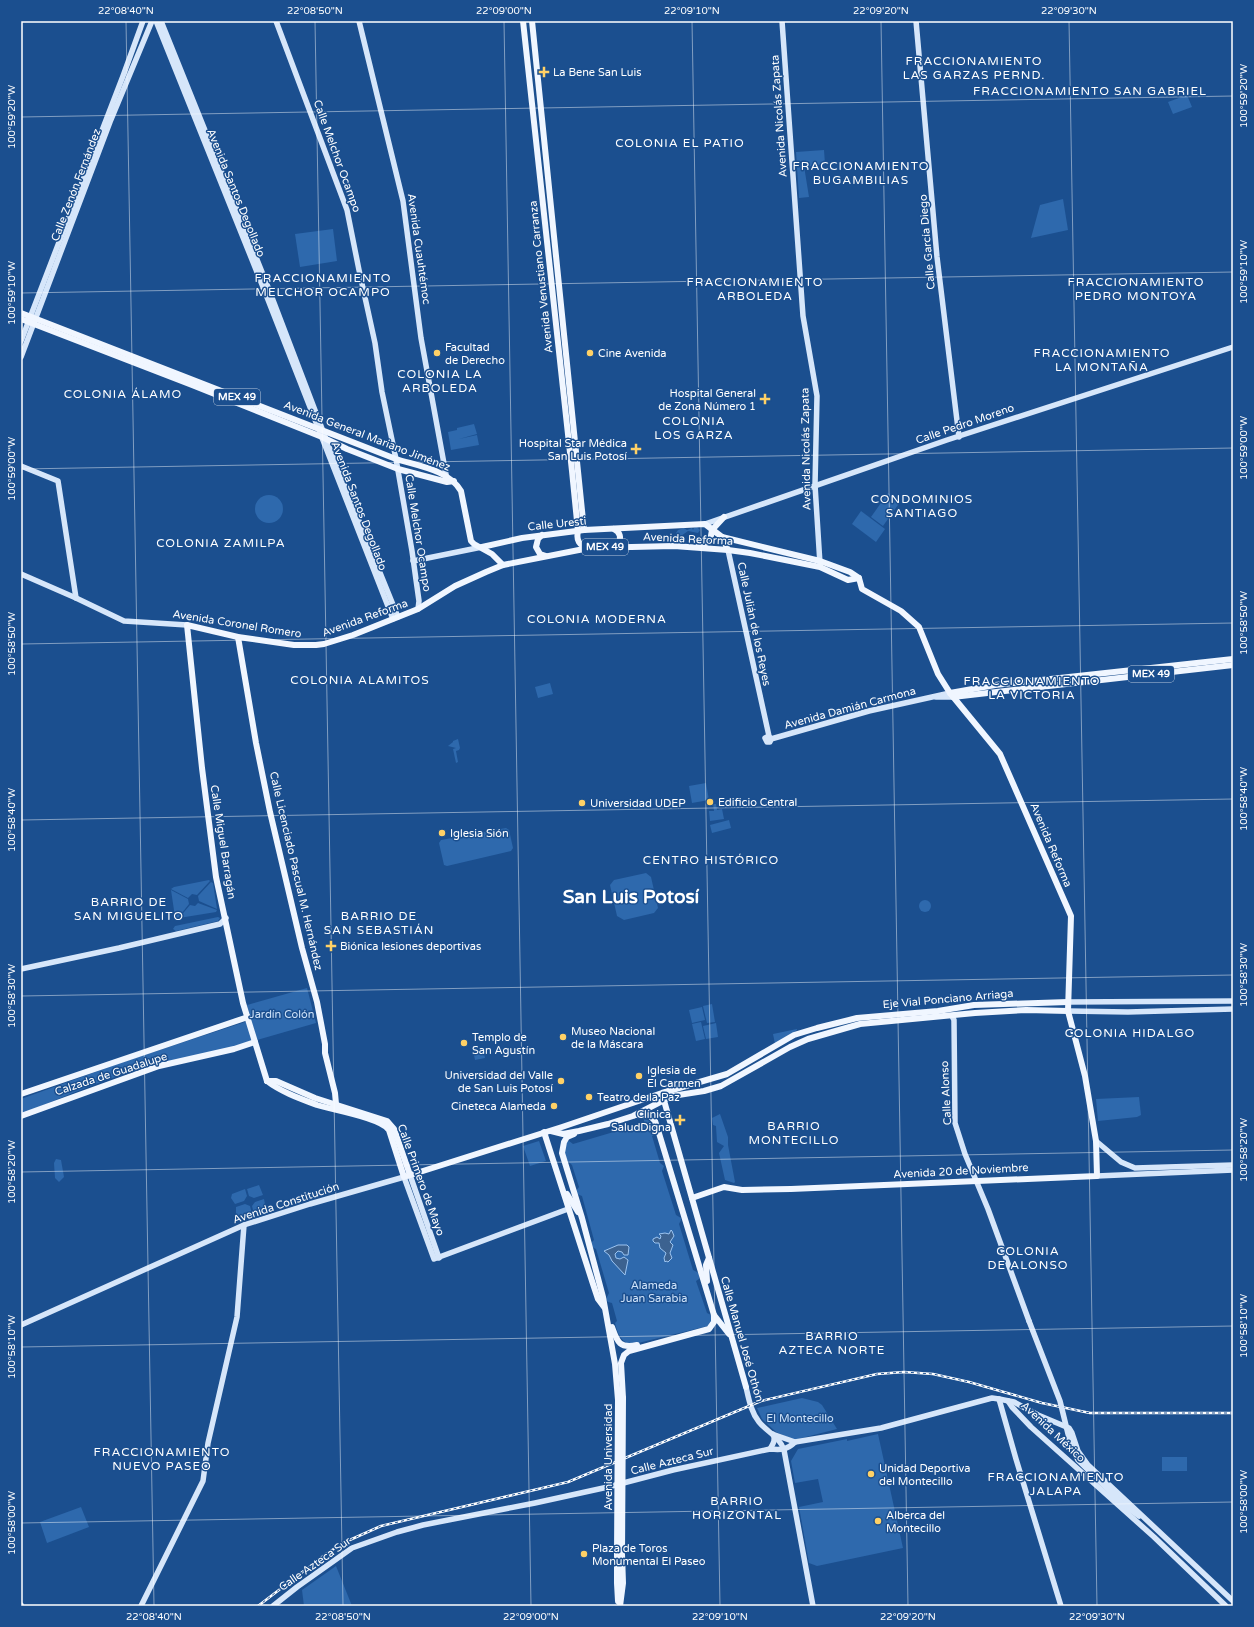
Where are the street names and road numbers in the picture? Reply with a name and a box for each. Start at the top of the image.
street label: Avenida Nicolás Zapata [768,54,790,178]
street label: Calle Melchor Ocampo [311,98,364,214]
street label: Calle Zenón Fernández [49,126,104,243]
street label: Avenida Santos Degollado [204,127,268,259]
street label: Avenida Cuauhtémoc [405,193,433,305]
street label: Calle García Diego [916,194,938,290]
street label: Avenida Venustiano Carranza [527,200,555,354]
street label: Avenida Nicolás Zapata [798,387,814,511]
road number: MEX 49 [214,389,260,405]
street label: Avenida General Mariano Jiménez [282,398,453,474]
street label: Calle Pedro Moreno [914,401,1016,447]
street label: Avenida Santos Degollado [328,440,390,573]
street label: Calle Melchor Ocampo [402,473,434,593]
street label: Calle Uresti [527,514,587,534]
street label: Avenida Reforma [643,530,733,548]
road number: MEX 49 [582,539,628,555]
street label: Calle Julián de los Reyes [735,561,773,687]
street label: Avenida Reforma [320,596,410,640]
street label: Avenida Coronel Romero [172,607,303,641]
road number: MEX 49 [1128,666,1174,682]
street label: Avenida Damián Carmona [783,684,917,732]
street label: Calle Licenciado Pascual M. Hernández [267,770,325,972]
street label: Calle Miguel Barragán [208,784,238,900]
street label: Avenida Reforma [1027,801,1075,889]
street label: Eje Vial Ponciano Arriaga [882,987,1014,1011]
street label: Calzada de Guadalupe [53,1050,169,1098]
street label: Calle Alonso [938,1060,954,1126]
street label: Calle Primero de Mayo [395,1122,447,1238]
street label: Avenida 20 de Noviembre [893,1161,1029,1181]
street label: Avenida Constitución [231,1180,341,1226]
street label: Calle Manuel José Othón [718,1275,766,1403]
street label: Avenida México [1018,1399,1088,1465]
street label: Avenida Universidad [602,1403,615,1511]
street label: Calle Azteca Sur [629,1444,716,1478]
street label: Calle Azteca Sur [276,1534,354,1594]

